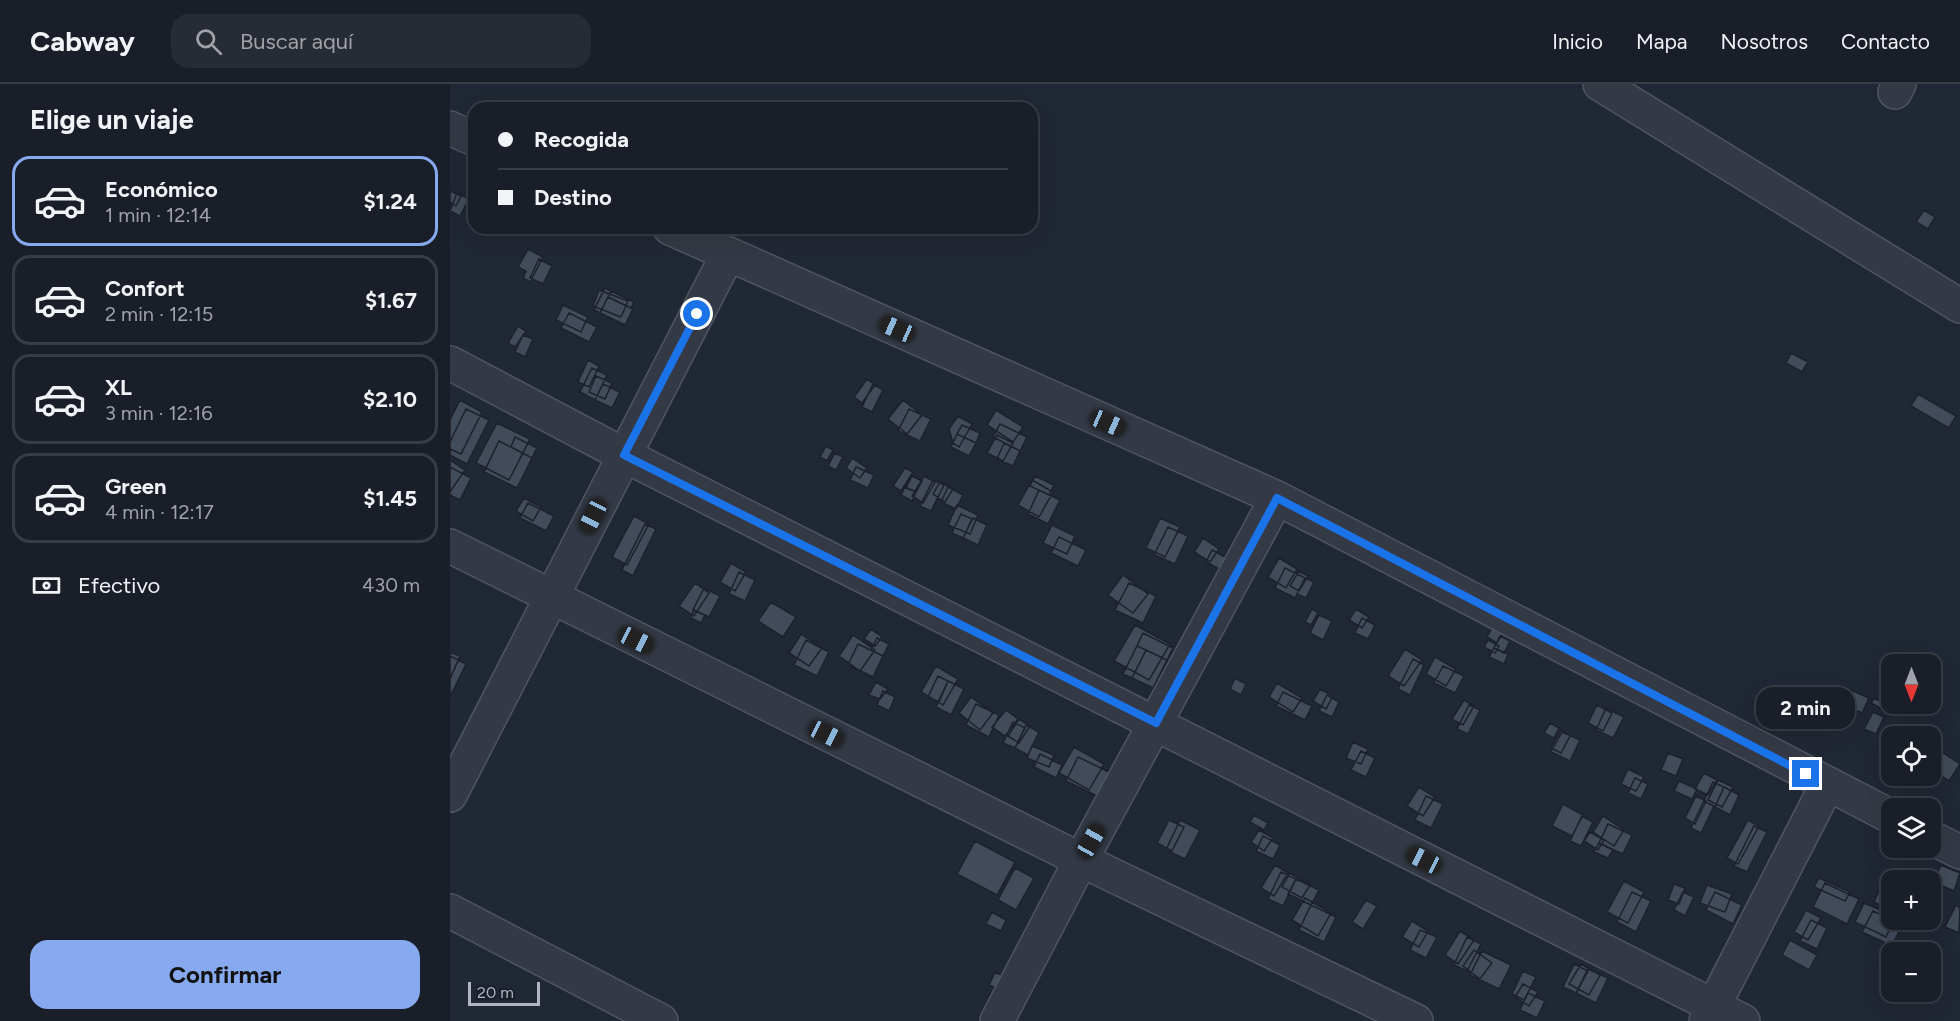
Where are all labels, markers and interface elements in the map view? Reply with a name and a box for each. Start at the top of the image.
search box [171,14,591,68]
text: Cabway [30,24,135,58]
icon: search [192,25,225,58]
text: Buscar aquí [240,28,353,55]
text: Inicio [1552,29,1603,54]
text: Mapa [1636,29,1688,54]
text: Nosotros [1721,29,1808,54]
text: Contacto [1841,29,1930,54]
text: Elige un viaje [30,103,194,136]
text: Recogida [534,126,629,153]
icon: car [33,174,87,228]
text: Económico [105,176,218,203]
text: Destino [534,184,612,211]
text: $1.24 [363,188,417,215]
text: 1 min · 12:14 [105,203,211,227]
icon: car [33,273,87,327]
text: Confort [105,275,185,302]
text: $1.67 [365,287,417,314]
route start [683,300,710,327]
text: 2 min · 12:15 [105,302,213,326]
car [877,313,917,345]
icon: car [33,372,87,426]
text: XL [105,374,132,401]
text: $2.10 [363,386,417,413]
text: 3 min · 12:16 [105,401,213,425]
car [1088,407,1128,439]
icon: car [33,471,87,525]
text: Green [105,473,167,500]
text: $1.45 [363,485,417,512]
car [577,496,609,536]
text: 4 min · 12:17 [105,500,214,524]
icon: cash [30,569,63,602]
text: Efectivo [78,572,160,599]
text: 430 m [362,573,420,597]
car [616,624,656,656]
north arrow [1881,654,1941,714]
map controls [1881,654,1941,1002]
callout: 2 min [1756,687,1856,729]
text: 2 min [1780,696,1831,720]
car [806,718,846,750]
button: locate [1881,726,1941,786]
route end [1792,760,1819,787]
button: layers [1881,798,1941,858]
car [1074,821,1108,861]
car [1404,844,1444,876]
button: + [1881,870,1941,930]
button: Confirmar [30,940,420,1009]
button: − [1881,942,1941,1002]
scale bar [468,979,540,1006]
text: 20 m [477,983,514,1002]

